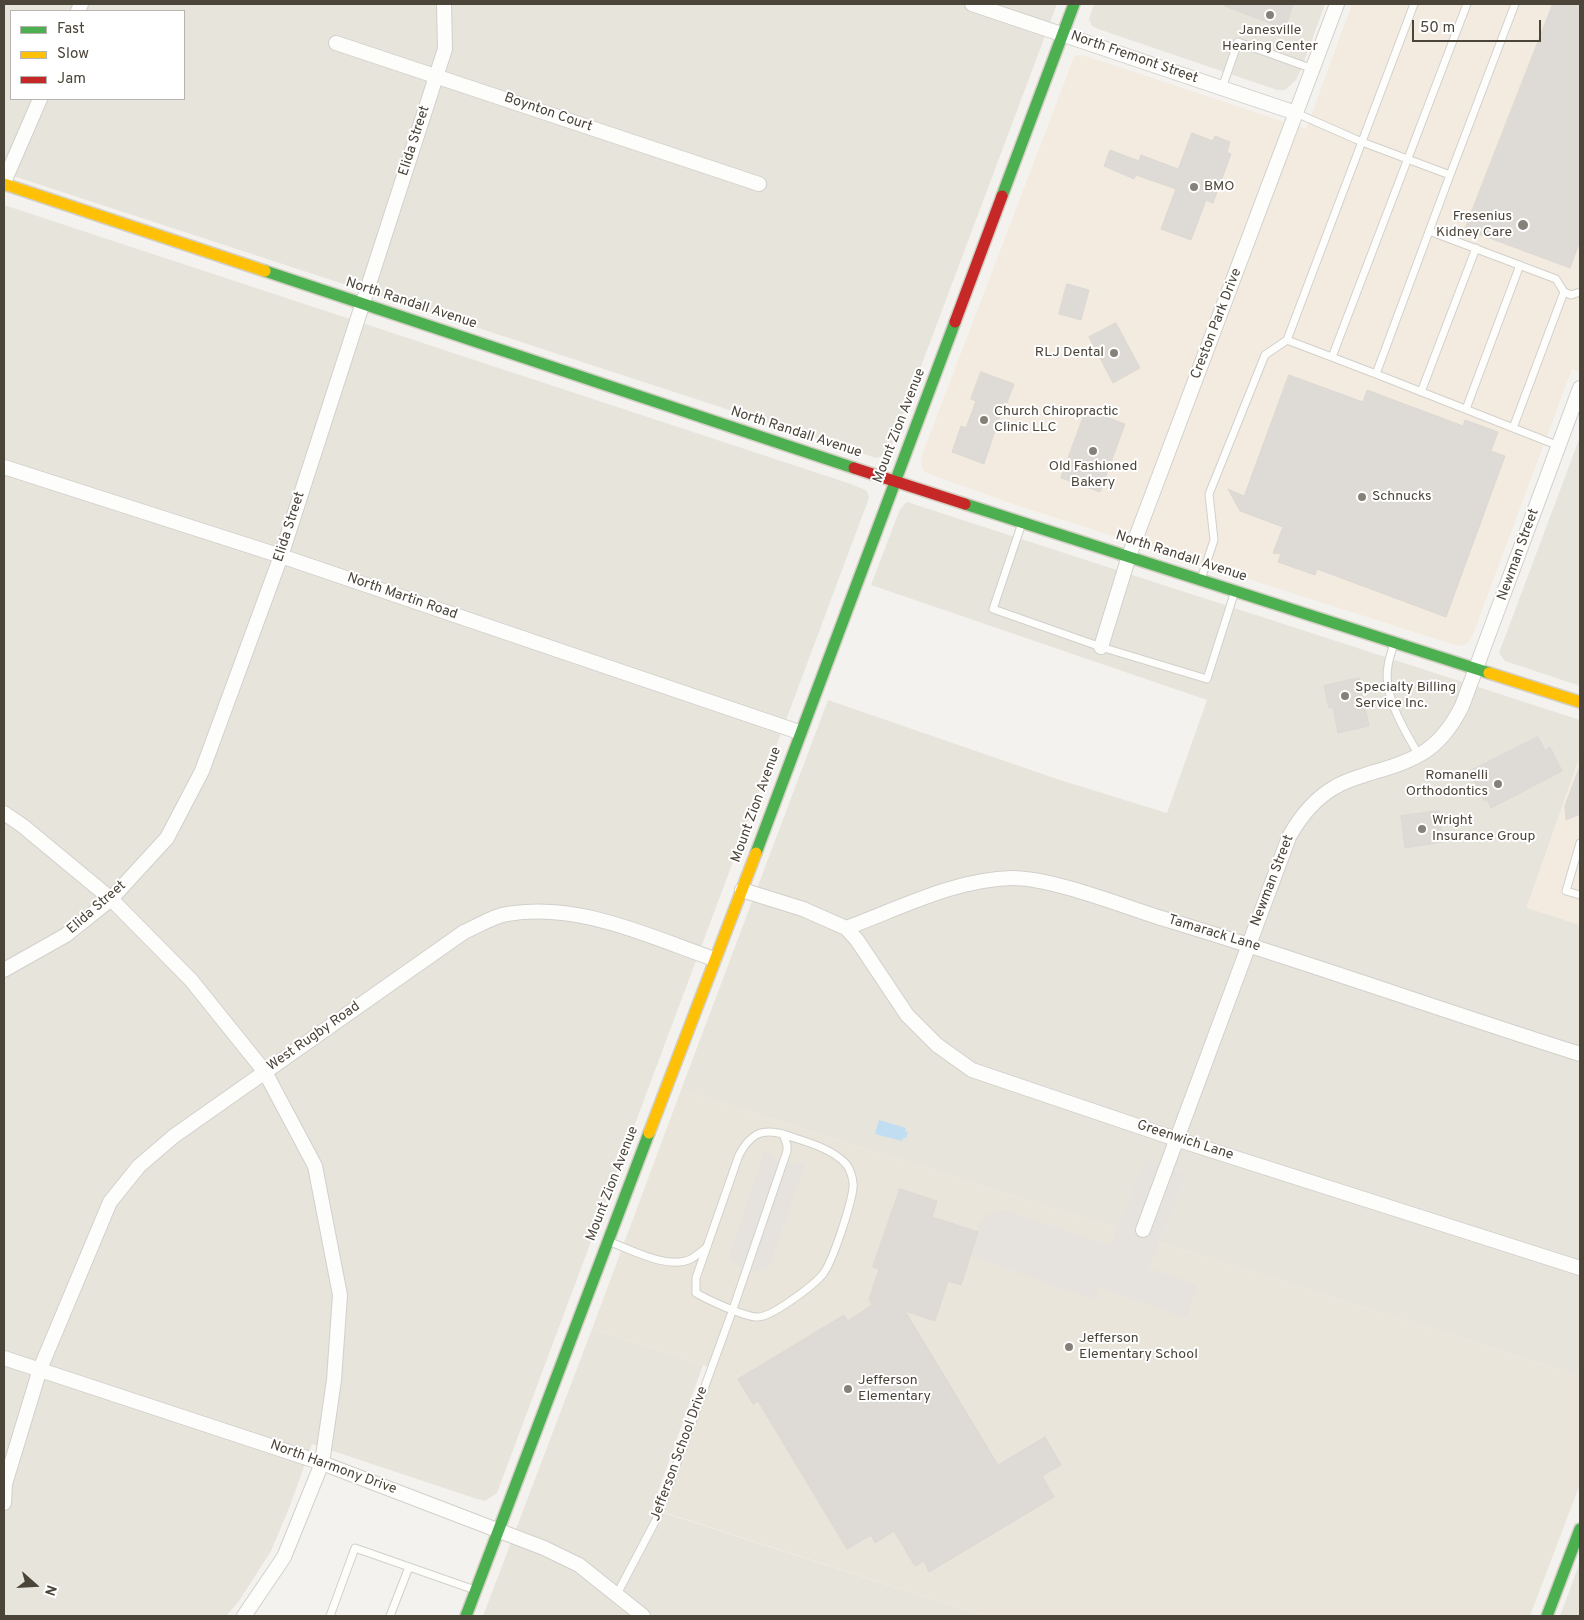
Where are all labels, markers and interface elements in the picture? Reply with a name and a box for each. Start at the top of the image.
marker: Janesville Hearing Center [1264,9,1276,21]
legend [10,10,185,100]
scale bar [1414,10,1543,42]
text: 50 m [1420,19,1455,38]
text: Fast [57,20,85,39]
place label: Janesville Hearing Center [1222,23,1318,56]
street label: North Fremont Street [1068,28,1200,88]
text: Slow [57,45,89,64]
text: Jam [57,70,86,89]
street label: Boynton Court [502,90,594,136]
street label: Elida Street [396,104,434,178]
place label: BMO [1204,179,1235,195]
marker: BMO [1188,181,1200,193]
place label: Fresenius Kidney Care [1436,209,1512,242]
marker: Fresenius Kidney Care [1516,218,1530,232]
street label: Creston Park Drive [1188,266,1246,382]
street label: North Randall Avenue [343,275,479,333]
place label: RLJ Dental [1035,345,1104,361]
marker: RLJ Dental [1108,347,1120,359]
street label: Mount Zion Avenue [870,366,930,486]
street label: North Randall Avenue [728,404,864,462]
place label: Church Chiropractic Clinic LLC [994,404,1119,437]
marker: Church Chiropractic Clinic LLC [978,414,990,426]
marker: Old Fashioned Bakery [1087,445,1099,457]
place label: Old Fashioned Bakery [1049,459,1137,492]
place label: Schnucks [1372,489,1432,505]
street label: Elida Street [271,490,309,564]
marker: Schnucks [1356,491,1368,503]
street label: Newman Street [1495,507,1543,603]
street label: North Randall Avenue [1113,528,1249,586]
street label: North Martin Road [345,570,459,624]
place label: Specialty Billing Service Inc. [1355,680,1456,712]
marker: Specialty Billing Service Inc. [1339,690,1351,702]
street label: Mount Zion Avenue [728,745,786,865]
place label: Romanelli Orthodontics [1406,768,1488,800]
marker: Romanelli Orthodontics [1492,778,1504,790]
place label: Wright Insurance Group [1432,813,1535,846]
marker: Wright Insurance Group [1416,823,1428,835]
street label: Newman Street [1248,833,1298,929]
street label: Elida Street [64,878,130,938]
street label: Tamarack Lane [1166,912,1262,956]
street label: West Rugby Road [264,999,364,1075]
street label: Greenwich Lane [1135,1117,1235,1165]
street label: Mount Zion Avenue [583,1124,643,1244]
place label: Jefferson Elementary School [1079,1331,1198,1364]
marker: Jefferson Elementary School [1063,1341,1075,1353]
place label: Jefferson Elementary [858,1373,931,1405]
marker: Jefferson Elementary [842,1383,854,1395]
street label: Jefferson School Drive [648,1384,712,1524]
street label: North Harmony Drive [267,1437,399,1499]
north arrow [10,1560,60,1610]
text: N [40,1583,59,1598]

